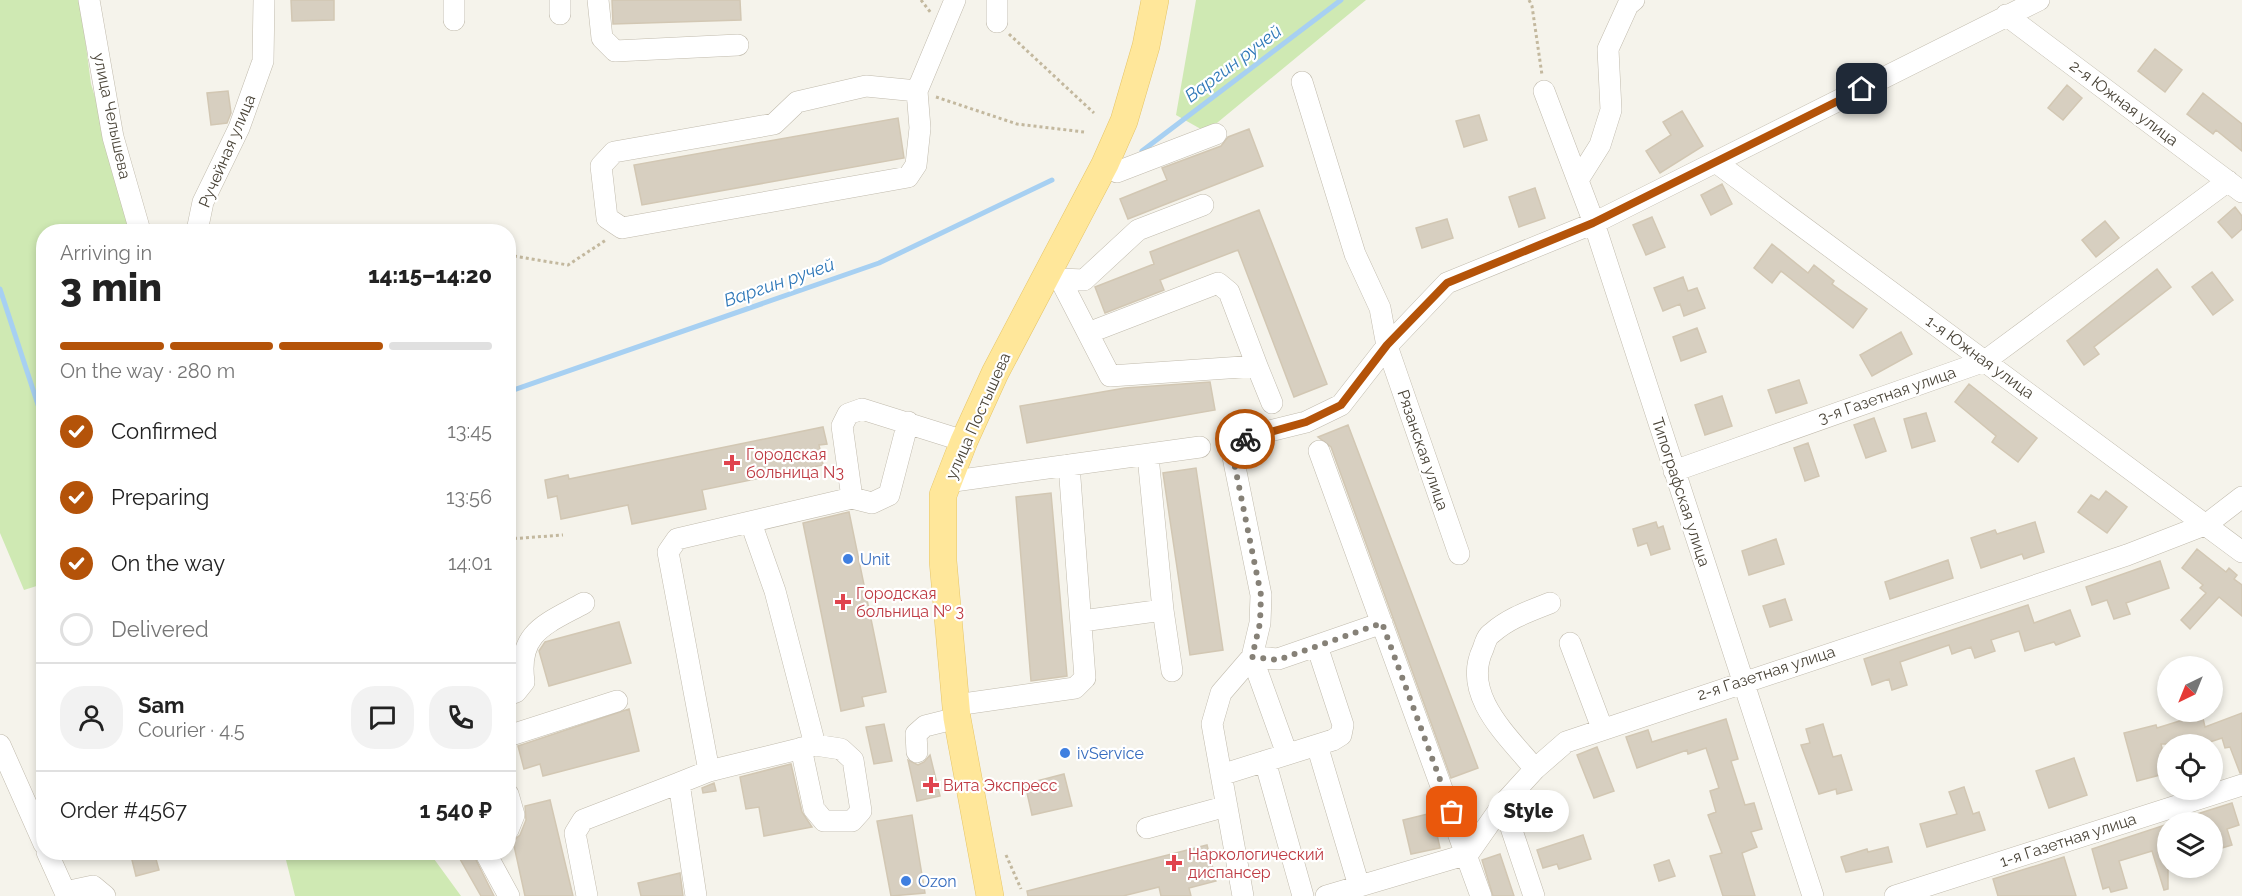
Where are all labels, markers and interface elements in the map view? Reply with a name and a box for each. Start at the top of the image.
water label: Варгин ручей [1181,20,1285,106]
street label: улица Челышева [89,51,135,181]
street label: 2-я Южная улица [2066,56,2182,150]
pin [1836,63,1887,114]
icon: home [1845,72,1878,105]
street label: Ручейная улица [195,92,259,210]
text: Arriving in [60,241,152,265]
water label: Варгин ручей [721,253,837,311]
text: 14:15–14:20 [368,262,492,288]
text: 3 min [60,264,162,310]
street label: 1-я Южная улица [1922,311,2038,403]
street label: улица Постышева [941,350,1015,482]
text: On the way · 280 m [60,359,235,383]
street label: 3-я Газетная улица [1816,363,1958,427]
street label: Рязанская улица [1393,387,1453,513]
courier [1215,409,1275,469]
icon: check [60,415,93,448]
street label: Типографская улица [1648,415,1714,569]
text: Confirmed [111,418,218,444]
text: 13:45 [447,419,492,443]
icon: bike [1229,423,1262,456]
place label: Городская больница N3 [746,445,844,482]
marker: Городская больница N3 [723,454,741,472]
icon: check [60,481,93,514]
text: Preparing [111,484,209,510]
text: 13:56 [446,485,492,509]
icon: check [60,547,93,580]
text: On the way [111,550,225,576]
place label: Unit [860,550,891,569]
text: 14:01 [448,551,492,575]
marker: Unit [841,552,855,566]
place label: Городская больница № 3 [856,584,964,621]
marker: Городская больница № 3 [834,593,852,611]
text: Delivered [111,616,209,642]
street label: 2-я Газетная улица [1695,642,1837,704]
north arrow [2157,656,2223,722]
map controls [2157,656,2223,878]
button: person [60,686,123,749]
button: chat [351,686,414,749]
button: phone [429,686,492,749]
text: Sam [138,692,185,718]
text: Courier · 4.5 [138,718,245,742]
button: locate [2157,734,2223,800]
place label: ivService [1077,744,1144,763]
marker: ivService [1058,746,1072,760]
place label: Вита Экспресс [943,776,1058,795]
marker: Вита Экспресс [924,778,938,792]
pin [1426,786,1477,837]
callout: Style [1488,791,1569,833]
icon: bag [1435,795,1468,828]
text: Order #4567 [60,797,187,823]
text: 1 540 ₽ [420,797,492,823]
text: Style [1504,799,1553,823]
street label: 1-я Газетная улица [1997,809,2139,871]
button: layers [2157,812,2223,878]
place label: Наркологический диспансер [1188,845,1324,882]
marker: Наркологический диспансер [1165,854,1183,872]
place label: Ozon [918,872,957,891]
marker: Ozon [899,874,913,888]

